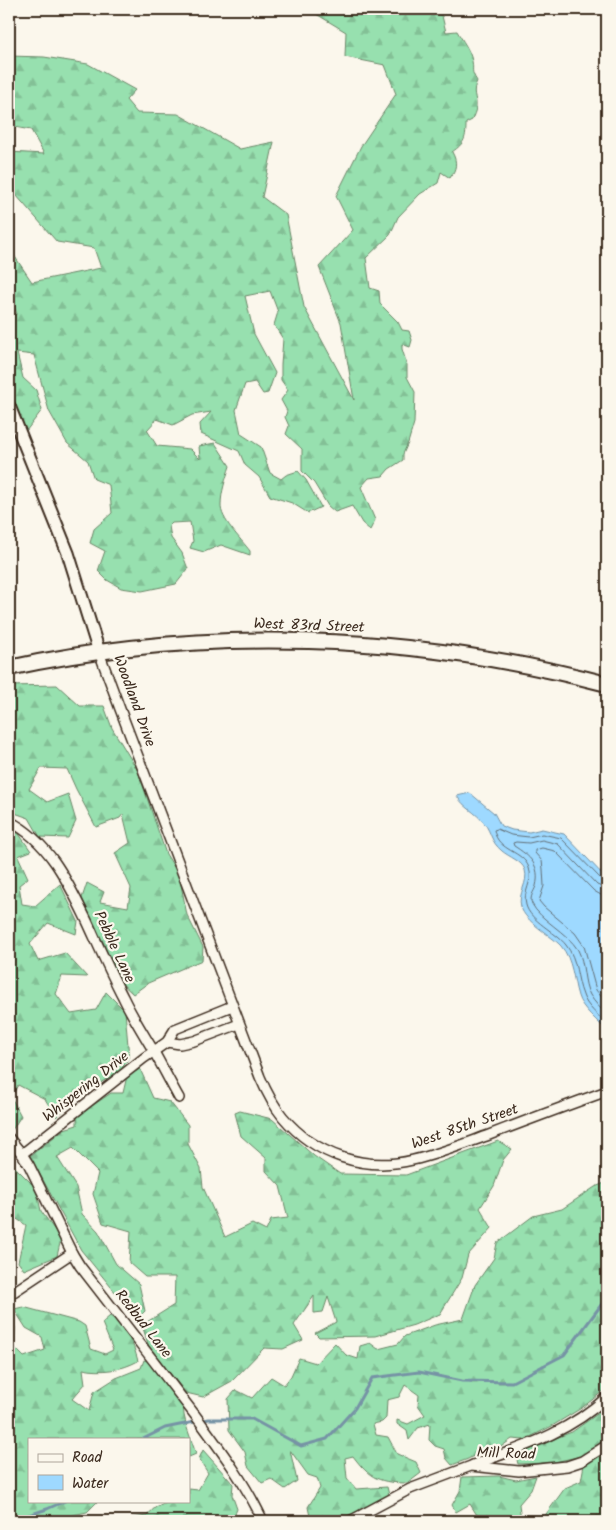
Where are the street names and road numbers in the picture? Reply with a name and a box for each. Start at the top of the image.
street label: West 83rd Street [253,612,365,640]
street label: Woodland Drive [106,652,162,751]
street label: Pebble Lane [87,907,141,987]
street label: Whispering Drive [37,1045,135,1129]
street label: West 85th Street [408,1097,522,1157]
street label: Redbud Lane [108,1284,178,1364]
street label: Mill Road [476,1441,536,1467]

